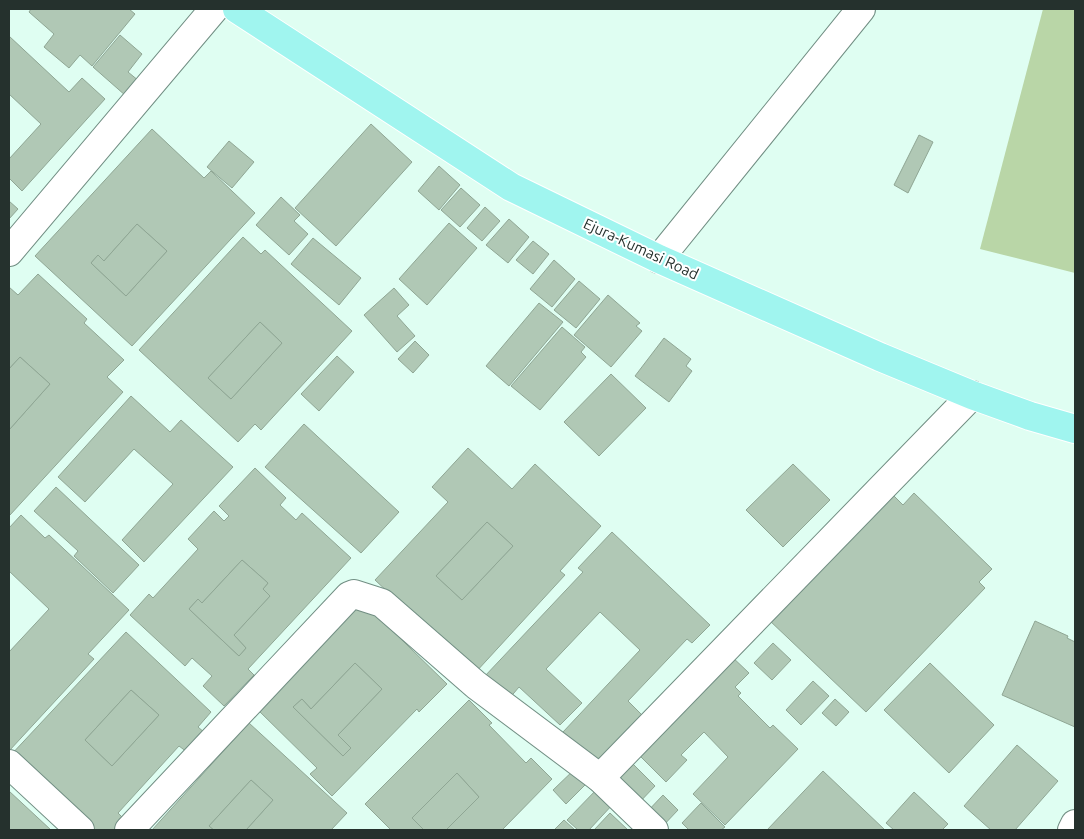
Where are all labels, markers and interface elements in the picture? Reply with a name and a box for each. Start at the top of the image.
street label: Ejura-Kumasi Road [581,214,701,283]

